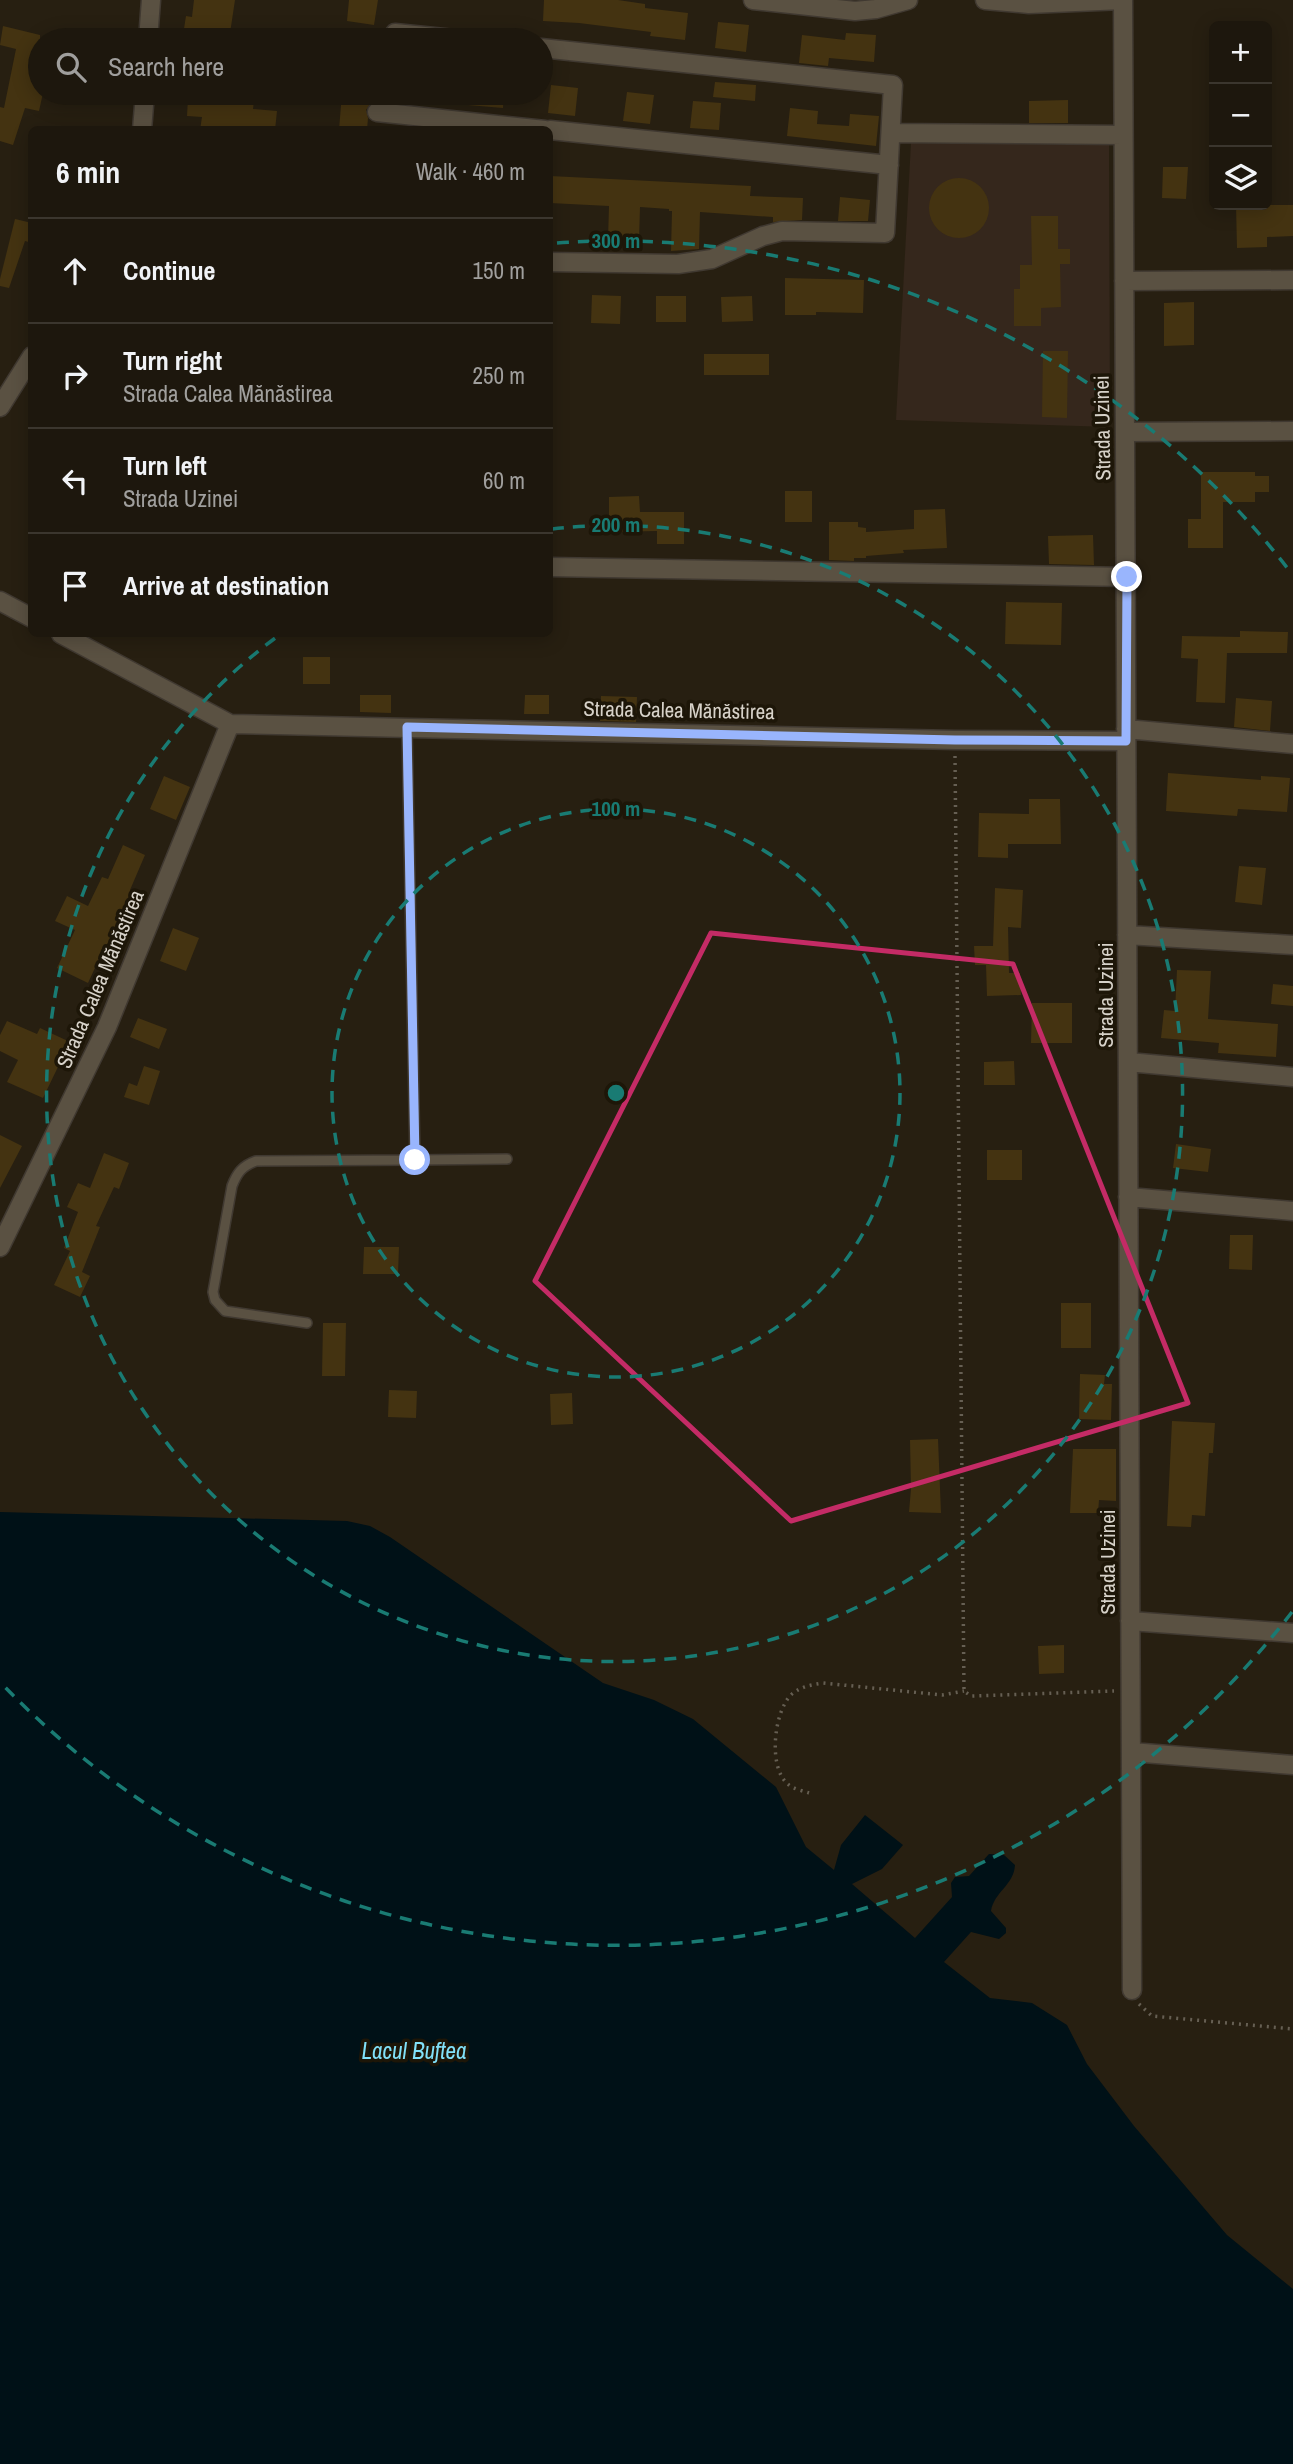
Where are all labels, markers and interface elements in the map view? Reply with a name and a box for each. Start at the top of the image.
map controls [1209,21,1272,210]
button: + [1209,21,1272,84]
search box [28,28,553,105]
icon: search [52,48,90,86]
text: Search here [108,49,224,84]
button: − [1209,84,1272,147]
button: layers [1209,147,1272,210]
text: 6 min [56,152,120,192]
text: Walk · 460 m [416,156,525,187]
text: 300 m [592,226,640,255]
icon: ahead [56,252,94,290]
text: Continue [123,253,215,288]
text: 150 m [473,255,525,286]
text: Turn right [123,343,222,378]
icon: right [56,357,94,395]
text: 250 m [473,360,525,391]
street label: Strada Uzinei [1087,375,1117,481]
text: Strada Calea Mănăstirea [123,378,333,409]
text: Turn left [123,448,207,483]
icon: left [56,462,94,500]
text: 60 m [483,465,525,496]
text: Strada Uzinei [123,483,238,514]
text: 200 m [592,510,640,539]
route end [1111,561,1142,592]
icon: arrive [56,567,94,605]
text: Arrive at destination [123,568,329,603]
street label: Strada Calea Mănăstirea [583,694,775,726]
text: 100 m [592,794,640,823]
street label: Strada Calea Mănăstirea [49,885,151,1073]
street label: Strada Uzinei [1091,942,1120,1048]
centre of rings [604,1081,628,1105]
route start [399,1144,430,1175]
street label: Strada Uzinei [1093,1509,1122,1615]
water label: Lacul Buftea [362,2035,466,2066]

